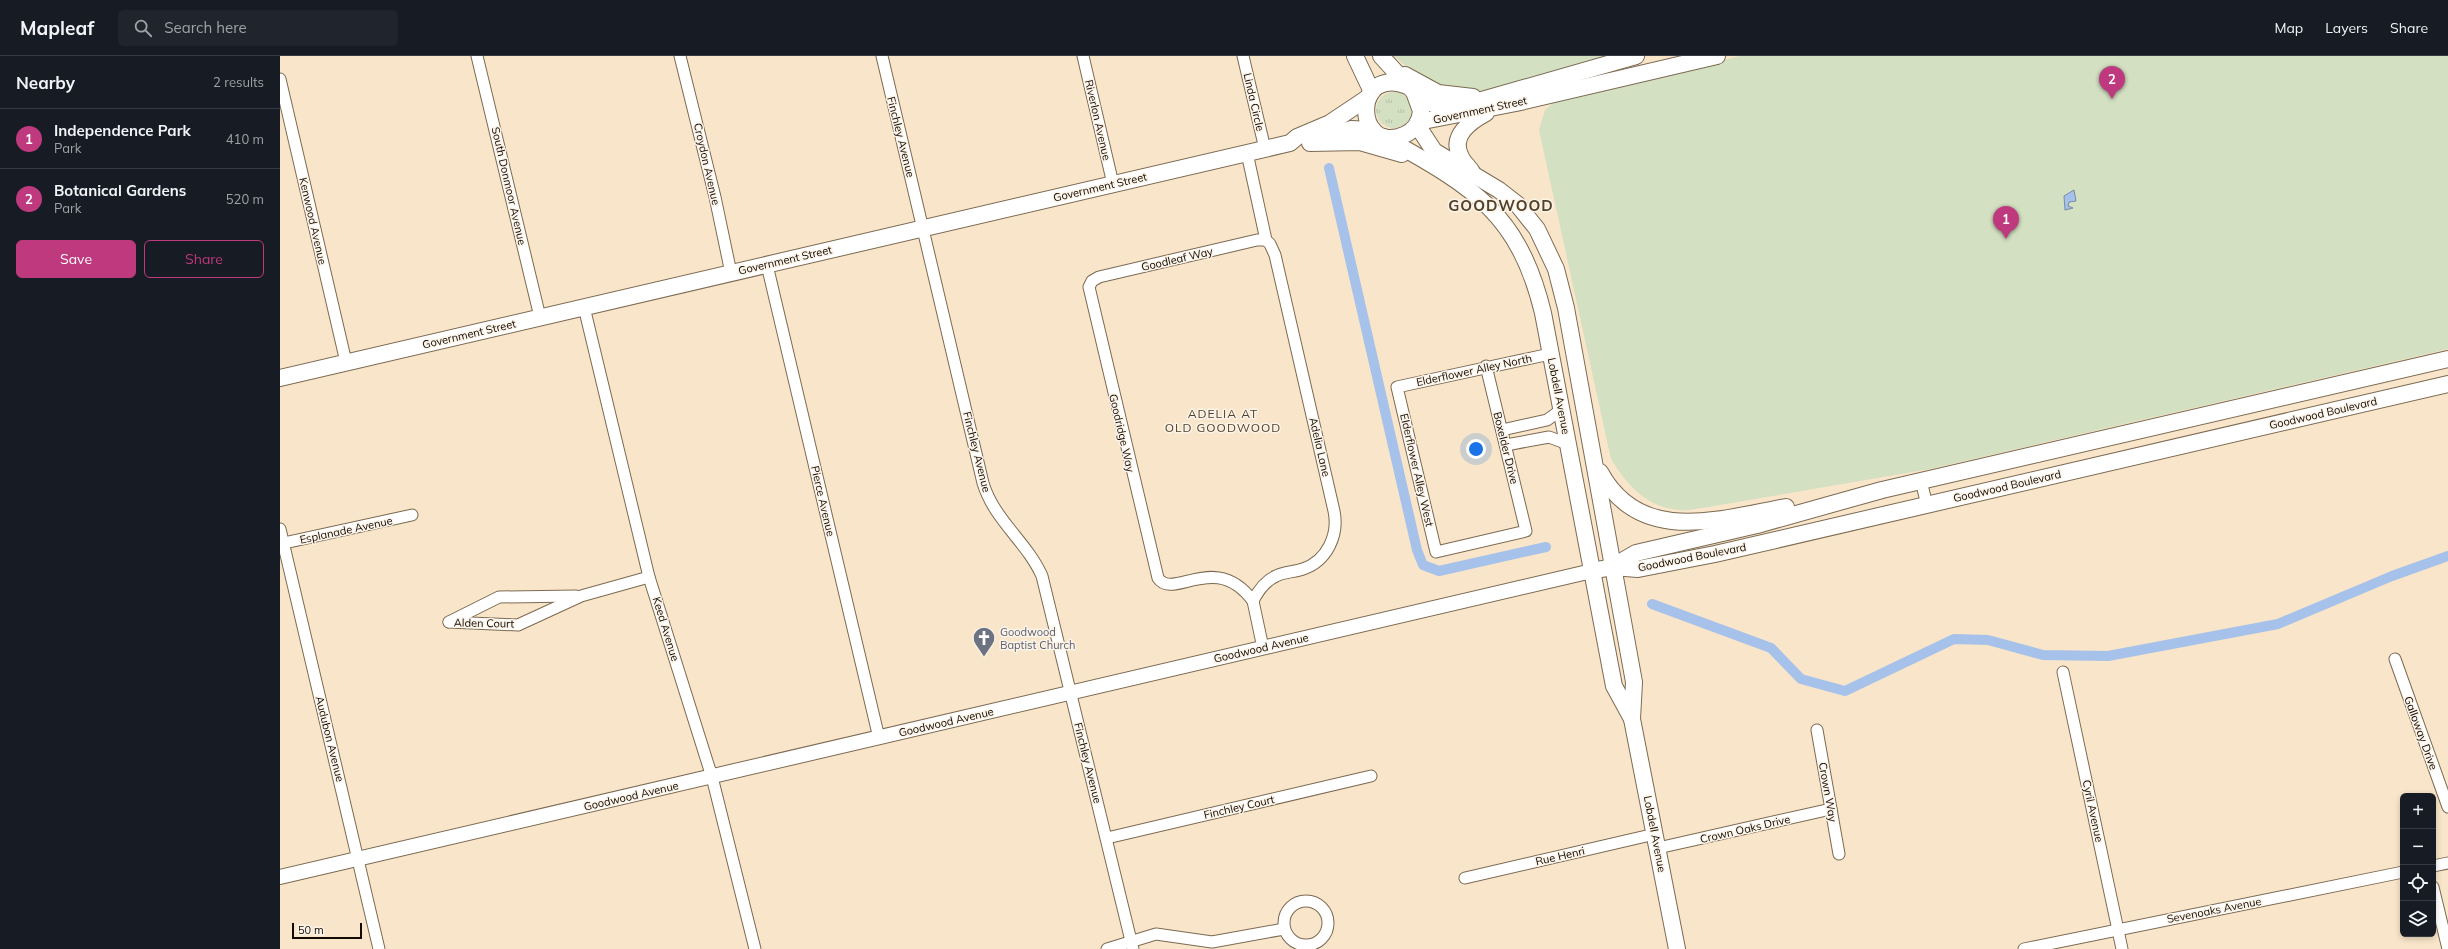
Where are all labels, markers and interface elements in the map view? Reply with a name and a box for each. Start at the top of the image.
search box [118,10,398,46]
text: Mapleaf [20,16,94,40]
icon: search [132,17,154,39]
text: Search here [164,18,247,37]
text: Map [2274,19,2303,37]
text: Layers [2325,19,2368,37]
text: Share [2390,19,2428,37]
pin: 2 [2099,66,2125,99]
text: Nearby [16,72,75,93]
street label: Linda Circle [1241,72,1267,132]
text: 2 results [213,74,264,90]
street label: Riverlon Avenue [1082,78,1114,162]
street label: Government Street [1432,93,1528,127]
street label: Finchley Avenue [884,95,918,179]
text: Independence Park [54,121,191,140]
street label: Croydon Avenue [691,122,723,206]
street label: South Donmoor Avenue [489,125,529,247]
text: 1 [25,131,33,147]
text: 410 m [226,131,264,147]
text: Park [54,140,81,156]
street label: Government Street [1052,169,1148,205]
street label: Kenwood Avenue [296,176,330,266]
text: Botanical Gardens [54,181,186,200]
text: 2 [25,191,33,207]
text: 520 m [226,191,264,207]
district label: GOODWOOD [1448,196,1554,215]
text: Park [54,200,81,216]
pin: 1 [1993,206,2019,239]
button: Save [16,240,136,278]
button: Share [144,240,264,278]
street label: Government Street [737,242,833,278]
street label: Goodleaf Way [1140,244,1214,274]
street label: Government Street [421,316,517,352]
street label: Elderflower Alley North [1415,351,1533,389]
street label: Lobdell Avenue [1545,356,1573,436]
street label: Goodridge Way [1106,393,1138,474]
street label: Goodwood Boulevard [2268,394,2378,432]
district label: ADELIA AT OLD GOODWOOD [1165,406,1281,435]
street label: Finchley Avenue [960,410,994,494]
street label: Boxelder Drive [1490,410,1522,486]
street label: Elderflower Alley West [1397,412,1437,528]
street label: Adelia Lane [1306,416,1334,478]
your location [1466,439,1486,459]
street label: Pierce Avenue [808,464,838,538]
street label: Goodwood Boulevard [1952,467,2062,505]
street label: Esplanade Avenue [298,513,394,547]
street label: Goodwood Boulevard [1637,540,1747,574]
street label: Keed Avenue [650,595,682,663]
street label: Alden Court [454,615,515,631]
church icon: Goodwood Baptist Church [971,625,997,658]
place label: Goodwood Baptist Church [1000,625,1075,652]
street label: Goodwood Avenue [1212,630,1310,666]
street label: Galloway Drive [2401,694,2441,772]
street label: Audubon Avenue [313,695,347,783]
street label: Goodwood Avenue [897,704,995,740]
street label: Finchley Avenue [1071,721,1105,805]
street label: Crown Way [1816,761,1840,823]
street label: Goodwood Avenue [582,778,680,814]
street label: Cyril Avenue [2080,778,2106,844]
street label: Finchley Court [1202,792,1276,822]
map controls [2400,793,2436,937]
button: + [2400,793,2436,829]
street label: Lobdell Avenue [1641,794,1669,874]
street label: Crown Oaks Drive [1699,812,1791,846]
button: − [2400,829,2436,865]
street label: Rue Henri [1534,844,1586,868]
button: locate [2400,865,2436,901]
street label: Sevenoaks Avenue [2166,894,2262,926]
button: layers [2400,901,2436,937]
scale bar [292,921,362,940]
text: 50 m [298,923,324,937]

